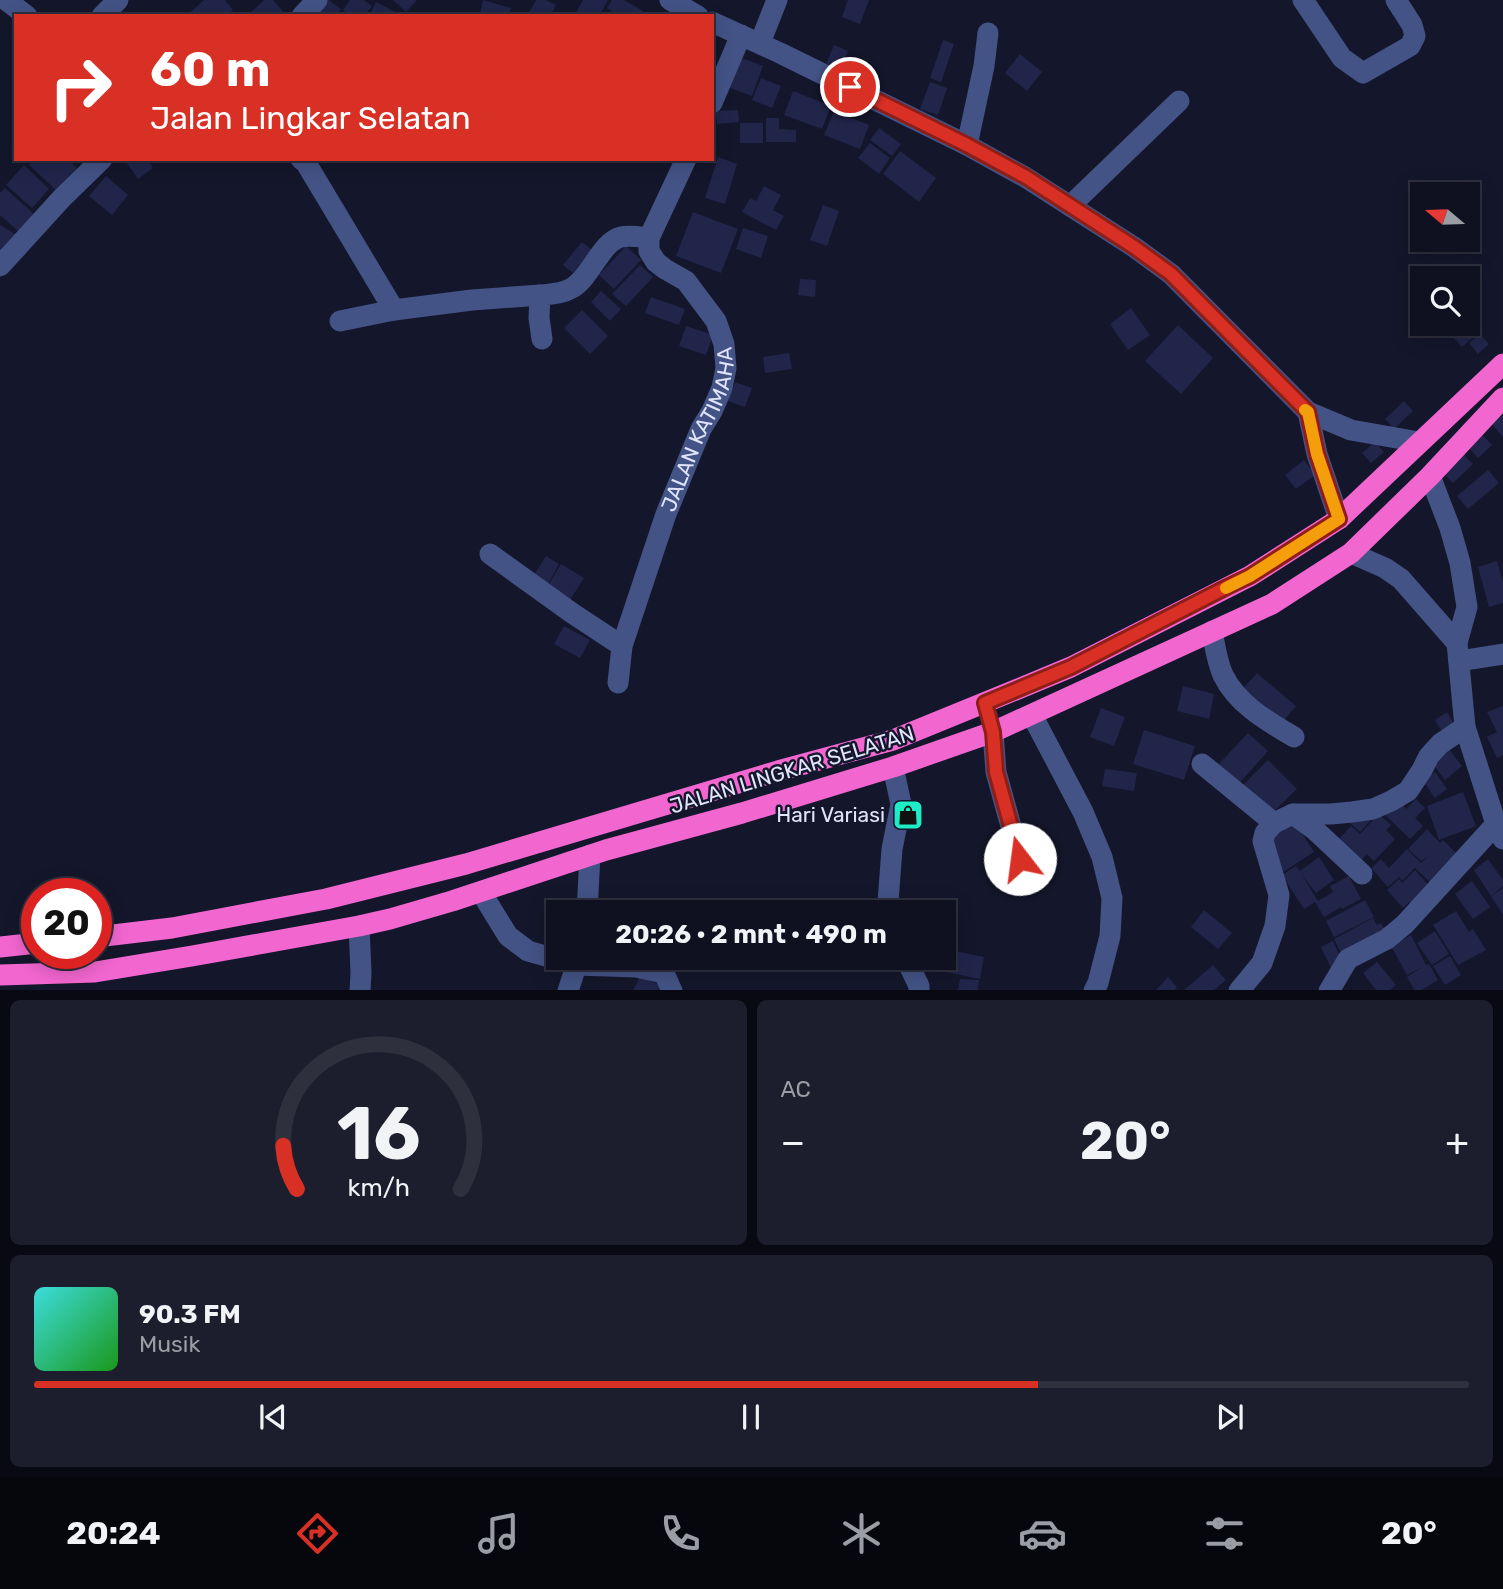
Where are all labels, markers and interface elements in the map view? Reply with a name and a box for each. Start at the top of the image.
text: 60 m [150,40,271,98]
icon: right [35,42,126,133]
pin [820,57,880,117]
icon: arrive [831,68,869,106]
text: Jalan Lingkar Selatan [150,99,471,137]
north arrow [1410,182,1480,252]
map controls [1410,182,1480,336]
button: search [1410,266,1480,336]
street label: JALAN KATIMAHA [655,346,739,515]
street label: JALAN LINGKAR SELATAN [667,720,917,819]
shop icon: Hari Variasi [891,798,925,832]
place label: Hari Variasi [776,802,885,827]
position arrow [983,822,1057,896]
speed limit sign: 20 [21,878,112,969]
text: 20:26 · 2 mnt · 490 m [615,919,887,950]
text: AC [781,1075,811,1103]
text: 16 [336,1091,420,1177]
text: 20° [1080,1110,1171,1172]
text: − [781,1119,805,1165]
text: + [1445,1119,1469,1165]
text: km/h [347,1172,409,1201]
text: 90.3 FM [139,1299,241,1330]
text: Musik [139,1330,200,1358]
icon: previous [254,1398,292,1436]
icon: pause [732,1398,770,1436]
icon: next [1211,1398,1249,1436]
icon: directions [293,1509,342,1558]
icon: music [474,1509,523,1558]
icon: phone [656,1509,705,1558]
icon: climate [837,1509,886,1558]
icon: car [1018,1509,1067,1558]
icon: filters [1200,1509,1249,1558]
text: 20:24 [66,1514,161,1552]
text: 20° [1381,1514,1437,1552]

